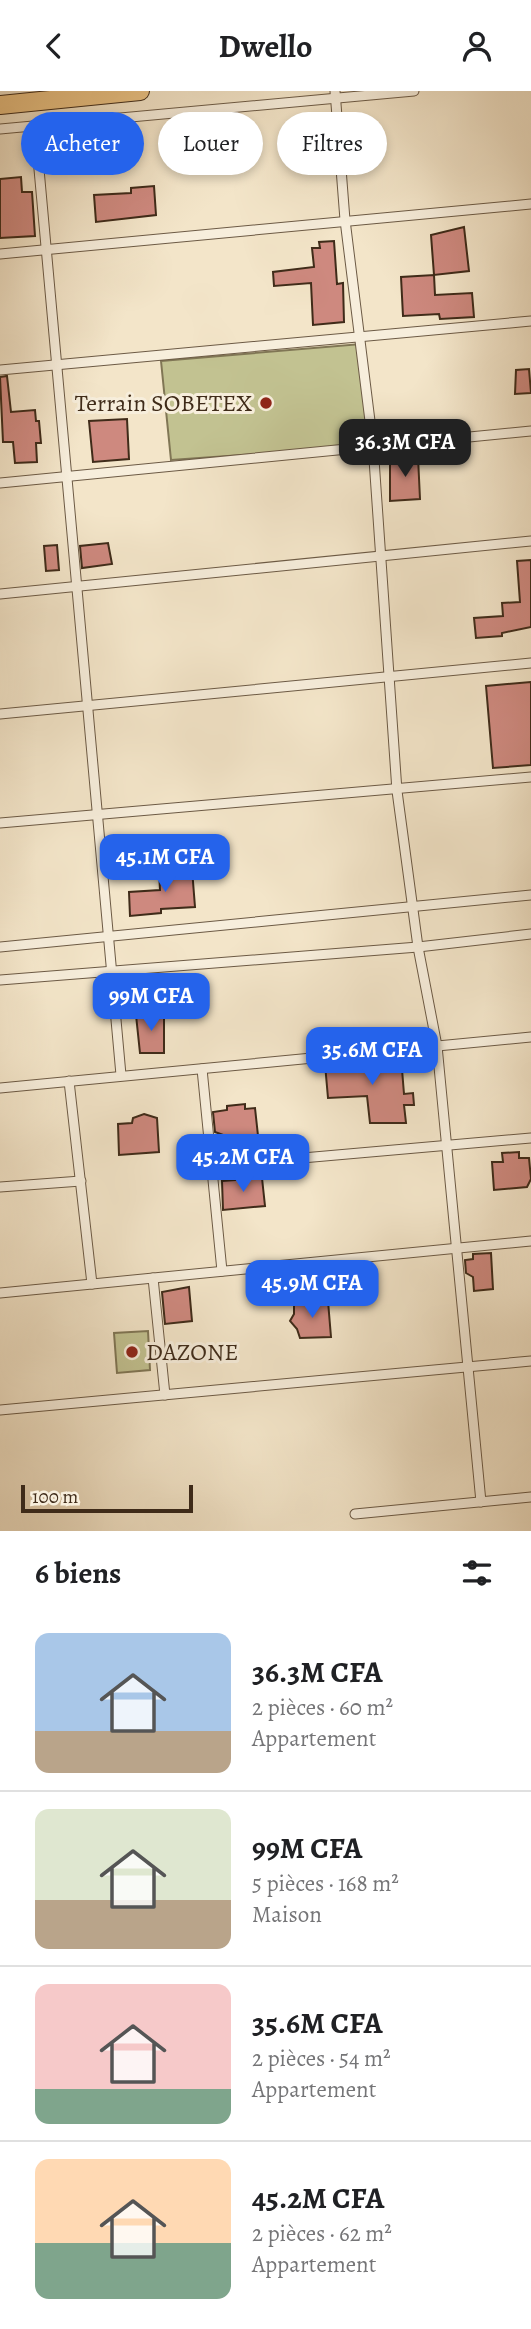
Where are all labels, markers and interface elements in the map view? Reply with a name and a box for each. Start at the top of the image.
text: Dwello [219,24,312,68]
icon: back [35,27,73,65]
icon: person [458,27,496,65]
chip: Acheter [21,112,144,175]
chip: Louer [158,112,263,175]
chip: Filtres [277,112,387,175]
place label: Terrain SOBETEX [75,387,252,419]
marker: Terrain SOBETEX [258,395,274,411]
pin: 36.3M CFA [325,419,485,479]
text: 36.3M CFA [355,426,455,457]
pin: 45.1M CFA [85,835,245,894]
text: 45.1M CFA [116,841,214,872]
pin: 99M CFA [86,974,216,1033]
text: 99M CFA [109,980,193,1011]
pin: 35.6M CFA [292,1027,452,1087]
text: 35.6M CFA [322,1034,422,1065]
pin: 45.2M CFA [163,1135,323,1194]
text: 45.2M CFA [192,1141,294,1172]
pin: 45.9M CFA [232,1261,392,1320]
text: 45.9M CFA [262,1267,362,1298]
place label: DAZONE [146,1336,238,1368]
marker: DAZONE [124,1344,140,1360]
scale bar [21,1482,192,1514]
text: 100 m [32,1484,78,1510]
text: 6 biens [35,1553,121,1593]
icon: filters [458,1554,496,1592]
text: 36.3M CFA [252,1652,383,1692]
icon: home [91,1661,175,1745]
text: 2 pièces · 60 m² [252,1692,393,1723]
text: Appartement [252,1723,376,1754]
text: 99M CFA [252,1828,362,1868]
icon: home [91,1837,175,1921]
text: 5 pièces · 168 m² [252,1868,399,1899]
text: Maison [252,1899,322,1930]
text: 35.6M CFA [252,2003,383,2043]
icon: home [91,2012,175,2096]
text: 2 pièces · 54 m² [252,2043,391,2074]
text: Appartement [252,2074,376,2105]
text: 45.2M CFA [252,2178,384,2218]
icon: home [91,2187,175,2271]
text: 2 pièces · 62 m² [252,2218,392,2249]
text: Appartement [252,2249,376,2280]

